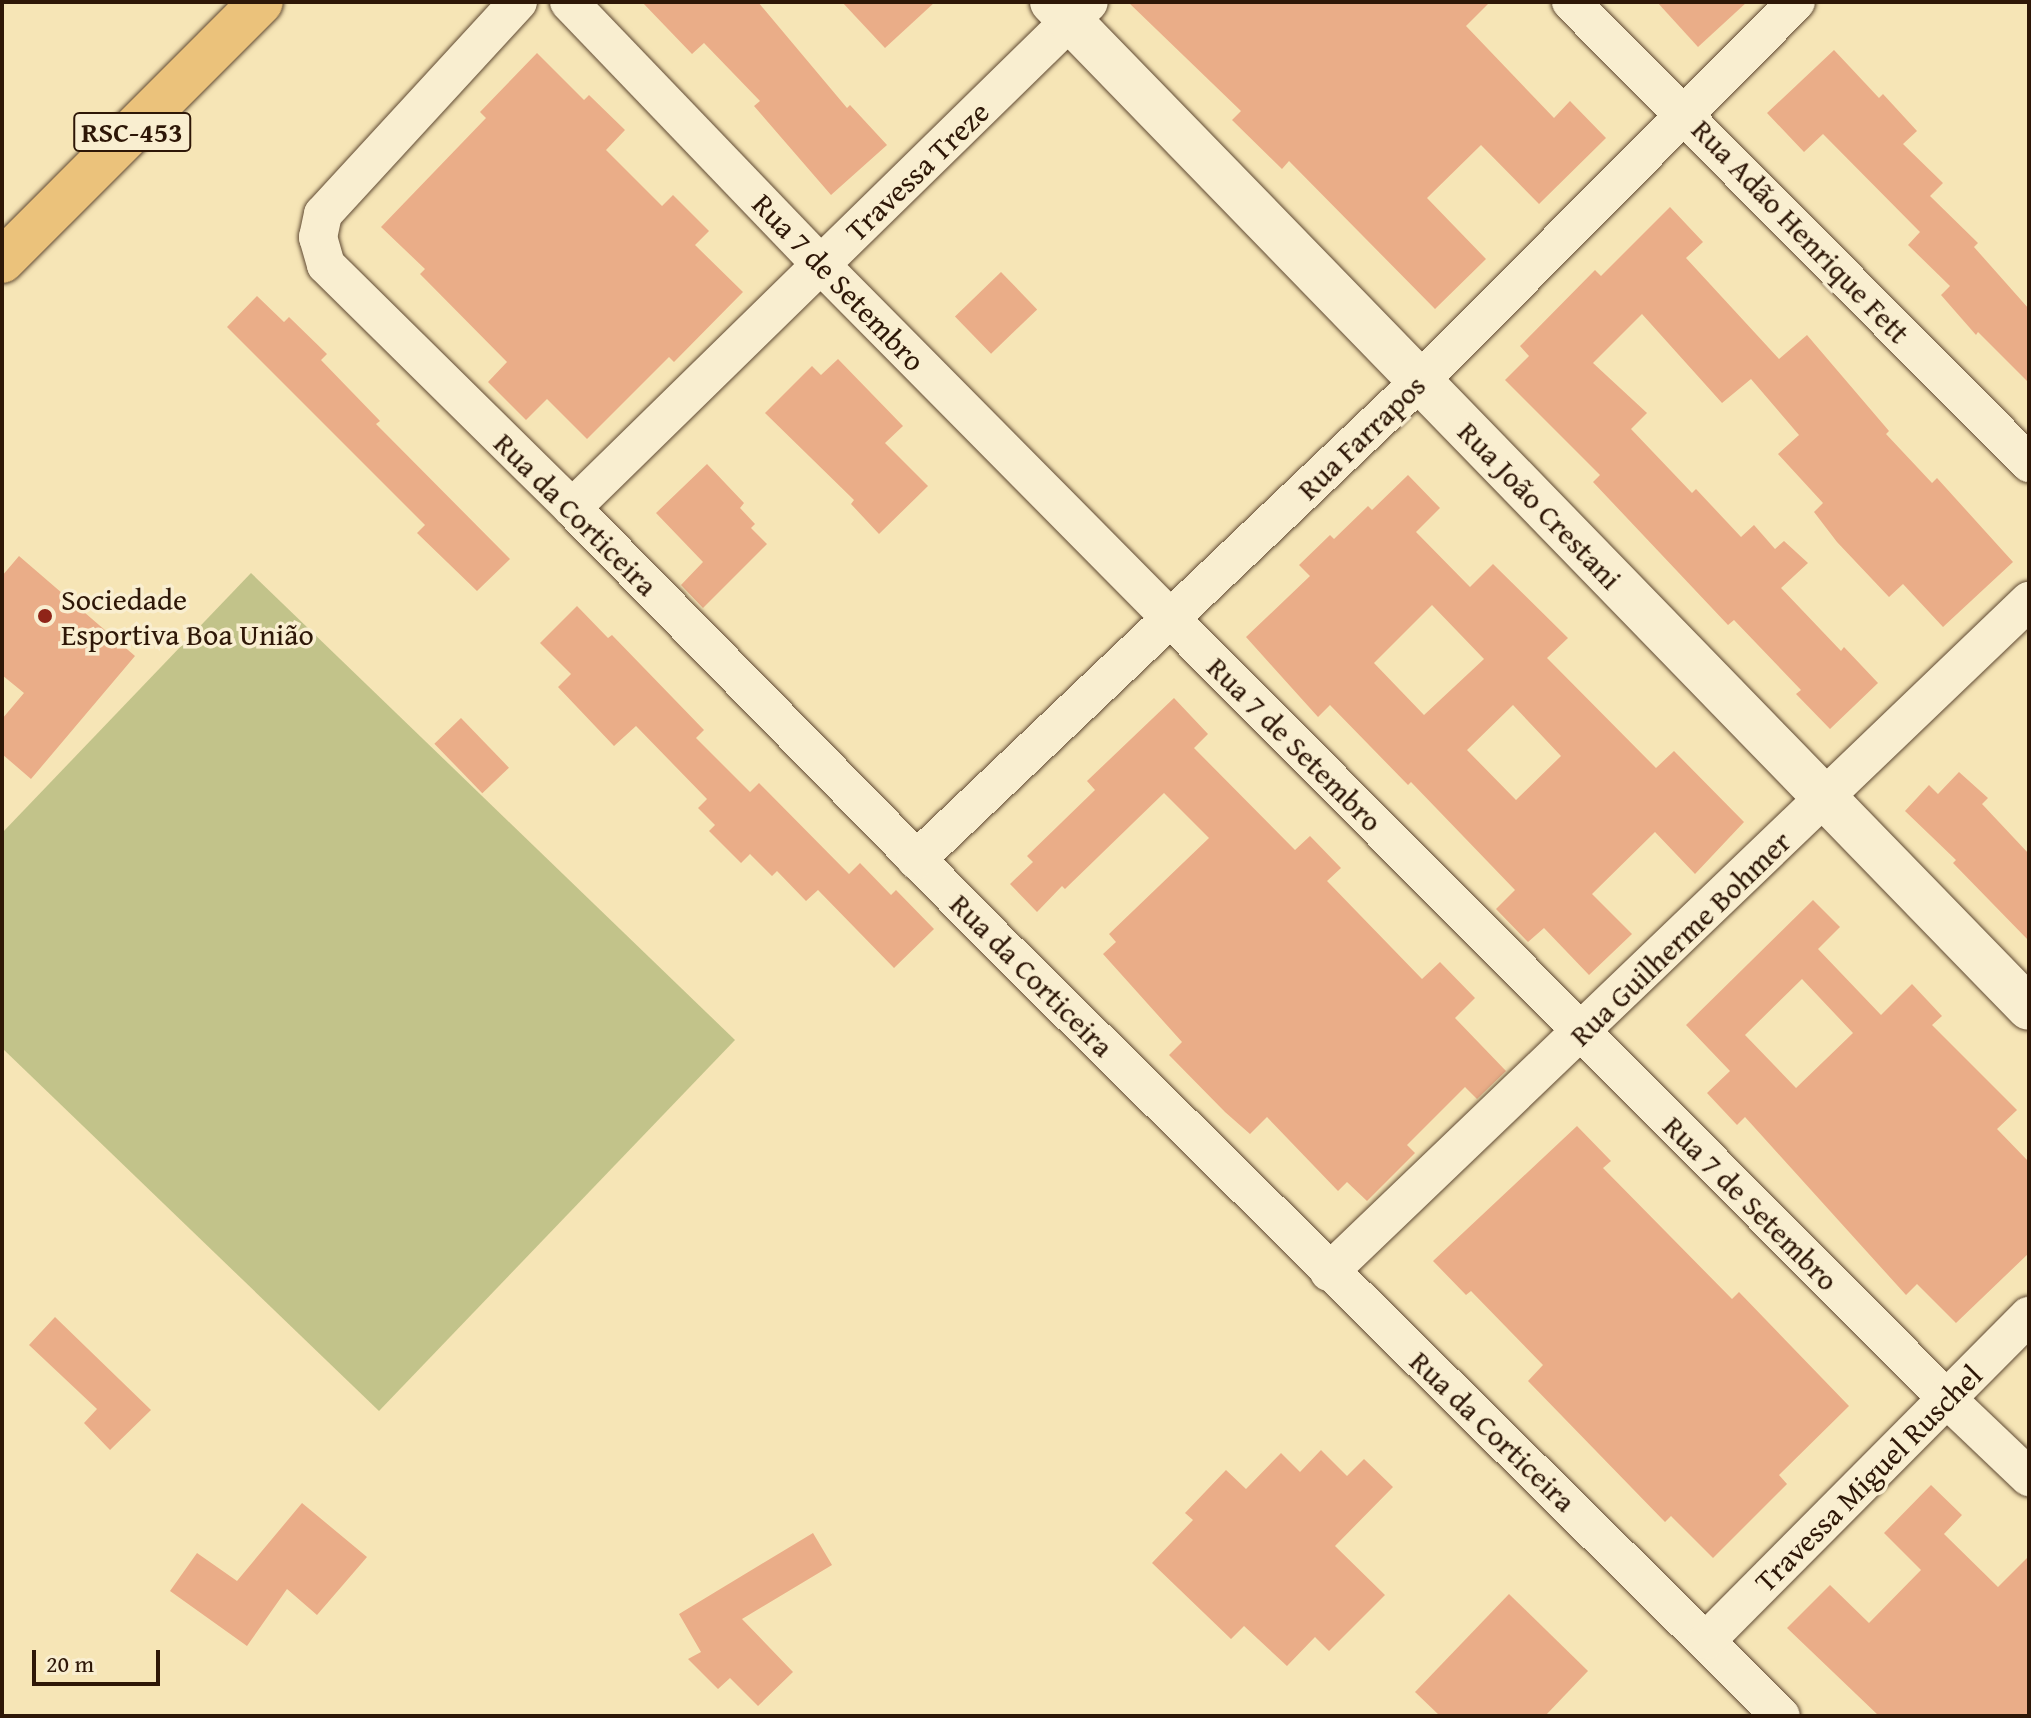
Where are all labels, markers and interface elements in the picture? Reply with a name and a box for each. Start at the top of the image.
street label: Travessa Treze [838,94,996,248]
road number: RSC-453 [72,108,192,156]
street label: Rua Adão Henrique Fett [1685,111,1917,351]
street label: Rua 7 de Setembro [745,186,933,378]
street label: Rua Farrapos [1290,367,1432,507]
street label: Rua João Crestani [1451,414,1629,596]
street label: Rua da Corticeira [487,425,665,603]
place label: Sociedade Esportiva Boa União [61,581,314,652]
marker: Sociedade Esportiva Boa União [36,607,54,625]
street label: Rua 7 de Setembro [1200,649,1390,839]
street label: Rua Guilherme Bohmer [1562,823,1798,1053]
street label: Rua da Corticeira [943,886,1121,1064]
street label: Rua 7 de Setembro [1656,1108,1846,1298]
street label: Rua da Corticeira [1403,1343,1583,1519]
street label: Travessa Miguel Ruschel [1747,1357,1989,1599]
scale bar [36,1634,164,1684]
text: 20 m [46,1646,94,1681]

